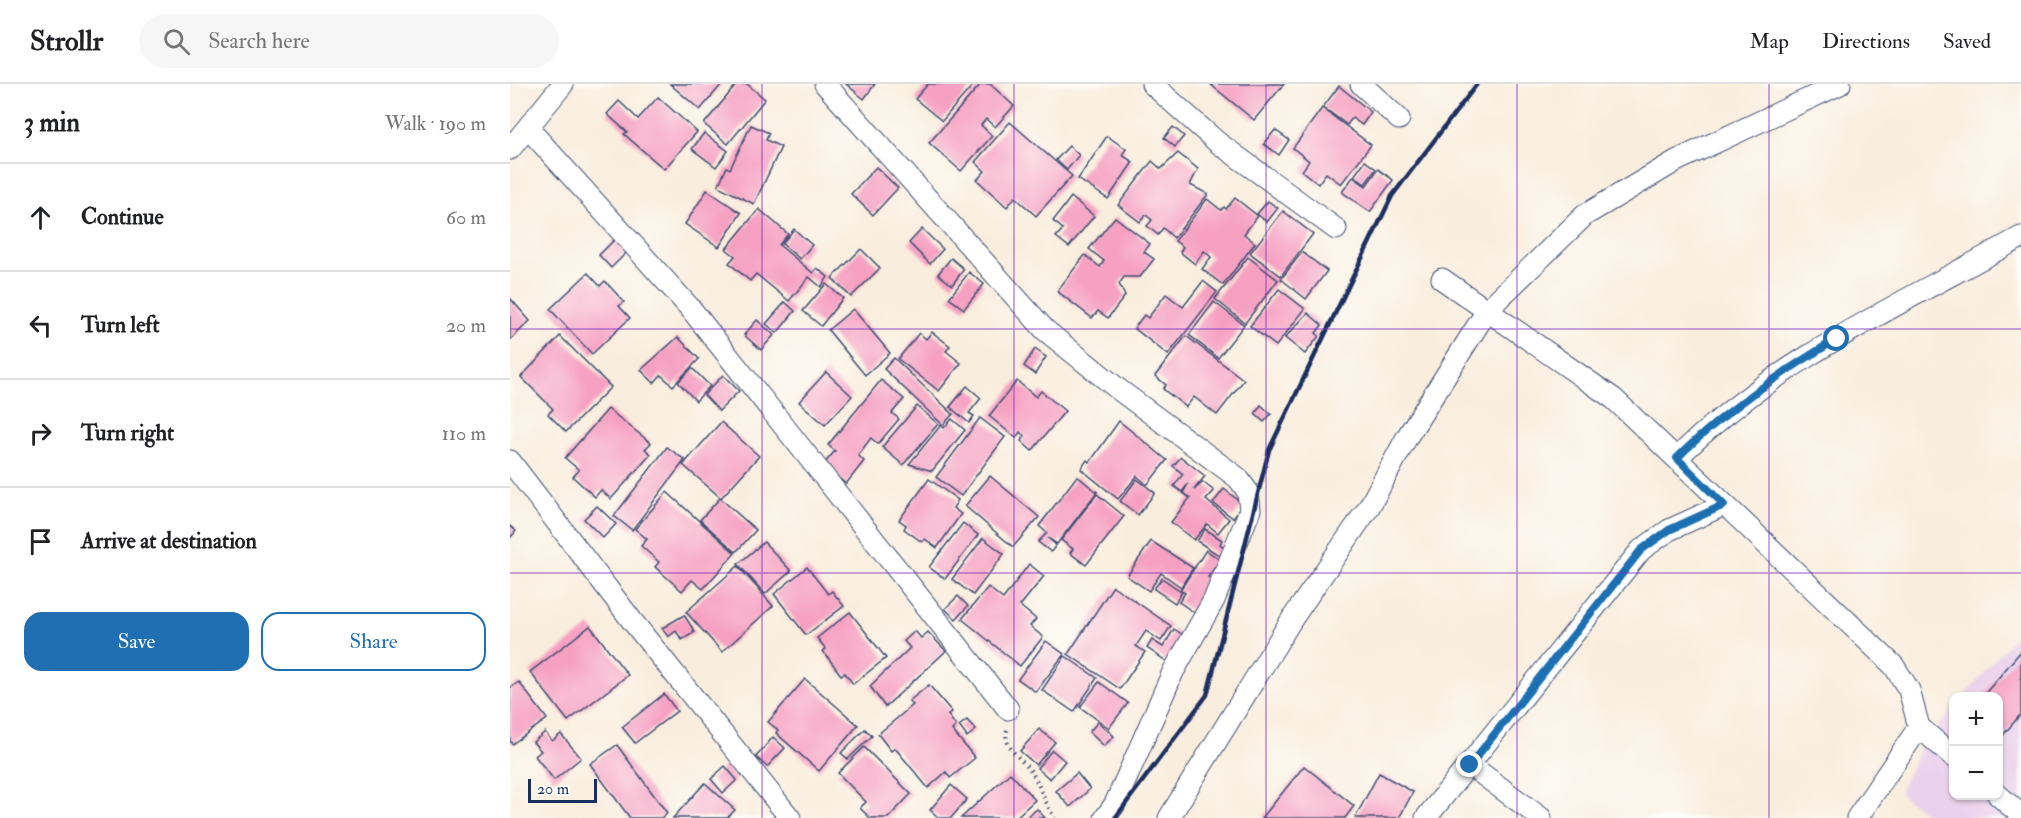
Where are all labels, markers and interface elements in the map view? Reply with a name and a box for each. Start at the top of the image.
search box [139,14,559,68]
text: Strollr [30,24,103,59]
icon: search [160,25,193,58]
text: Search here [208,27,310,55]
text: Map [1749,28,1789,55]
text: Directions [1822,28,1910,55]
text: Saved [1943,28,1991,55]
text: 3 min [24,107,80,139]
text: Walk · 190 m [385,111,486,136]
icon: ahead [24,201,57,234]
text: Continue [81,203,164,231]
text: 60 m [446,205,486,230]
icon: left [24,309,57,342]
text: Turn left [81,311,160,339]
text: 20 m [446,313,486,338]
route start [1823,325,1849,351]
icon: right [24,417,57,450]
text: Turn right [81,419,174,447]
text: 110 m [442,421,486,446]
icon: arrive [24,525,57,558]
text: Arrive at destination [81,527,257,555]
button: Save [24,612,249,671]
button: Share [261,612,486,671]
map controls [1949,692,2003,800]
button: + [1949,692,2003,746]
button: − [1949,746,2003,800]
route end [1456,751,1482,777]
scale bar [528,776,597,804]
text: 20 m [537,779,569,799]

